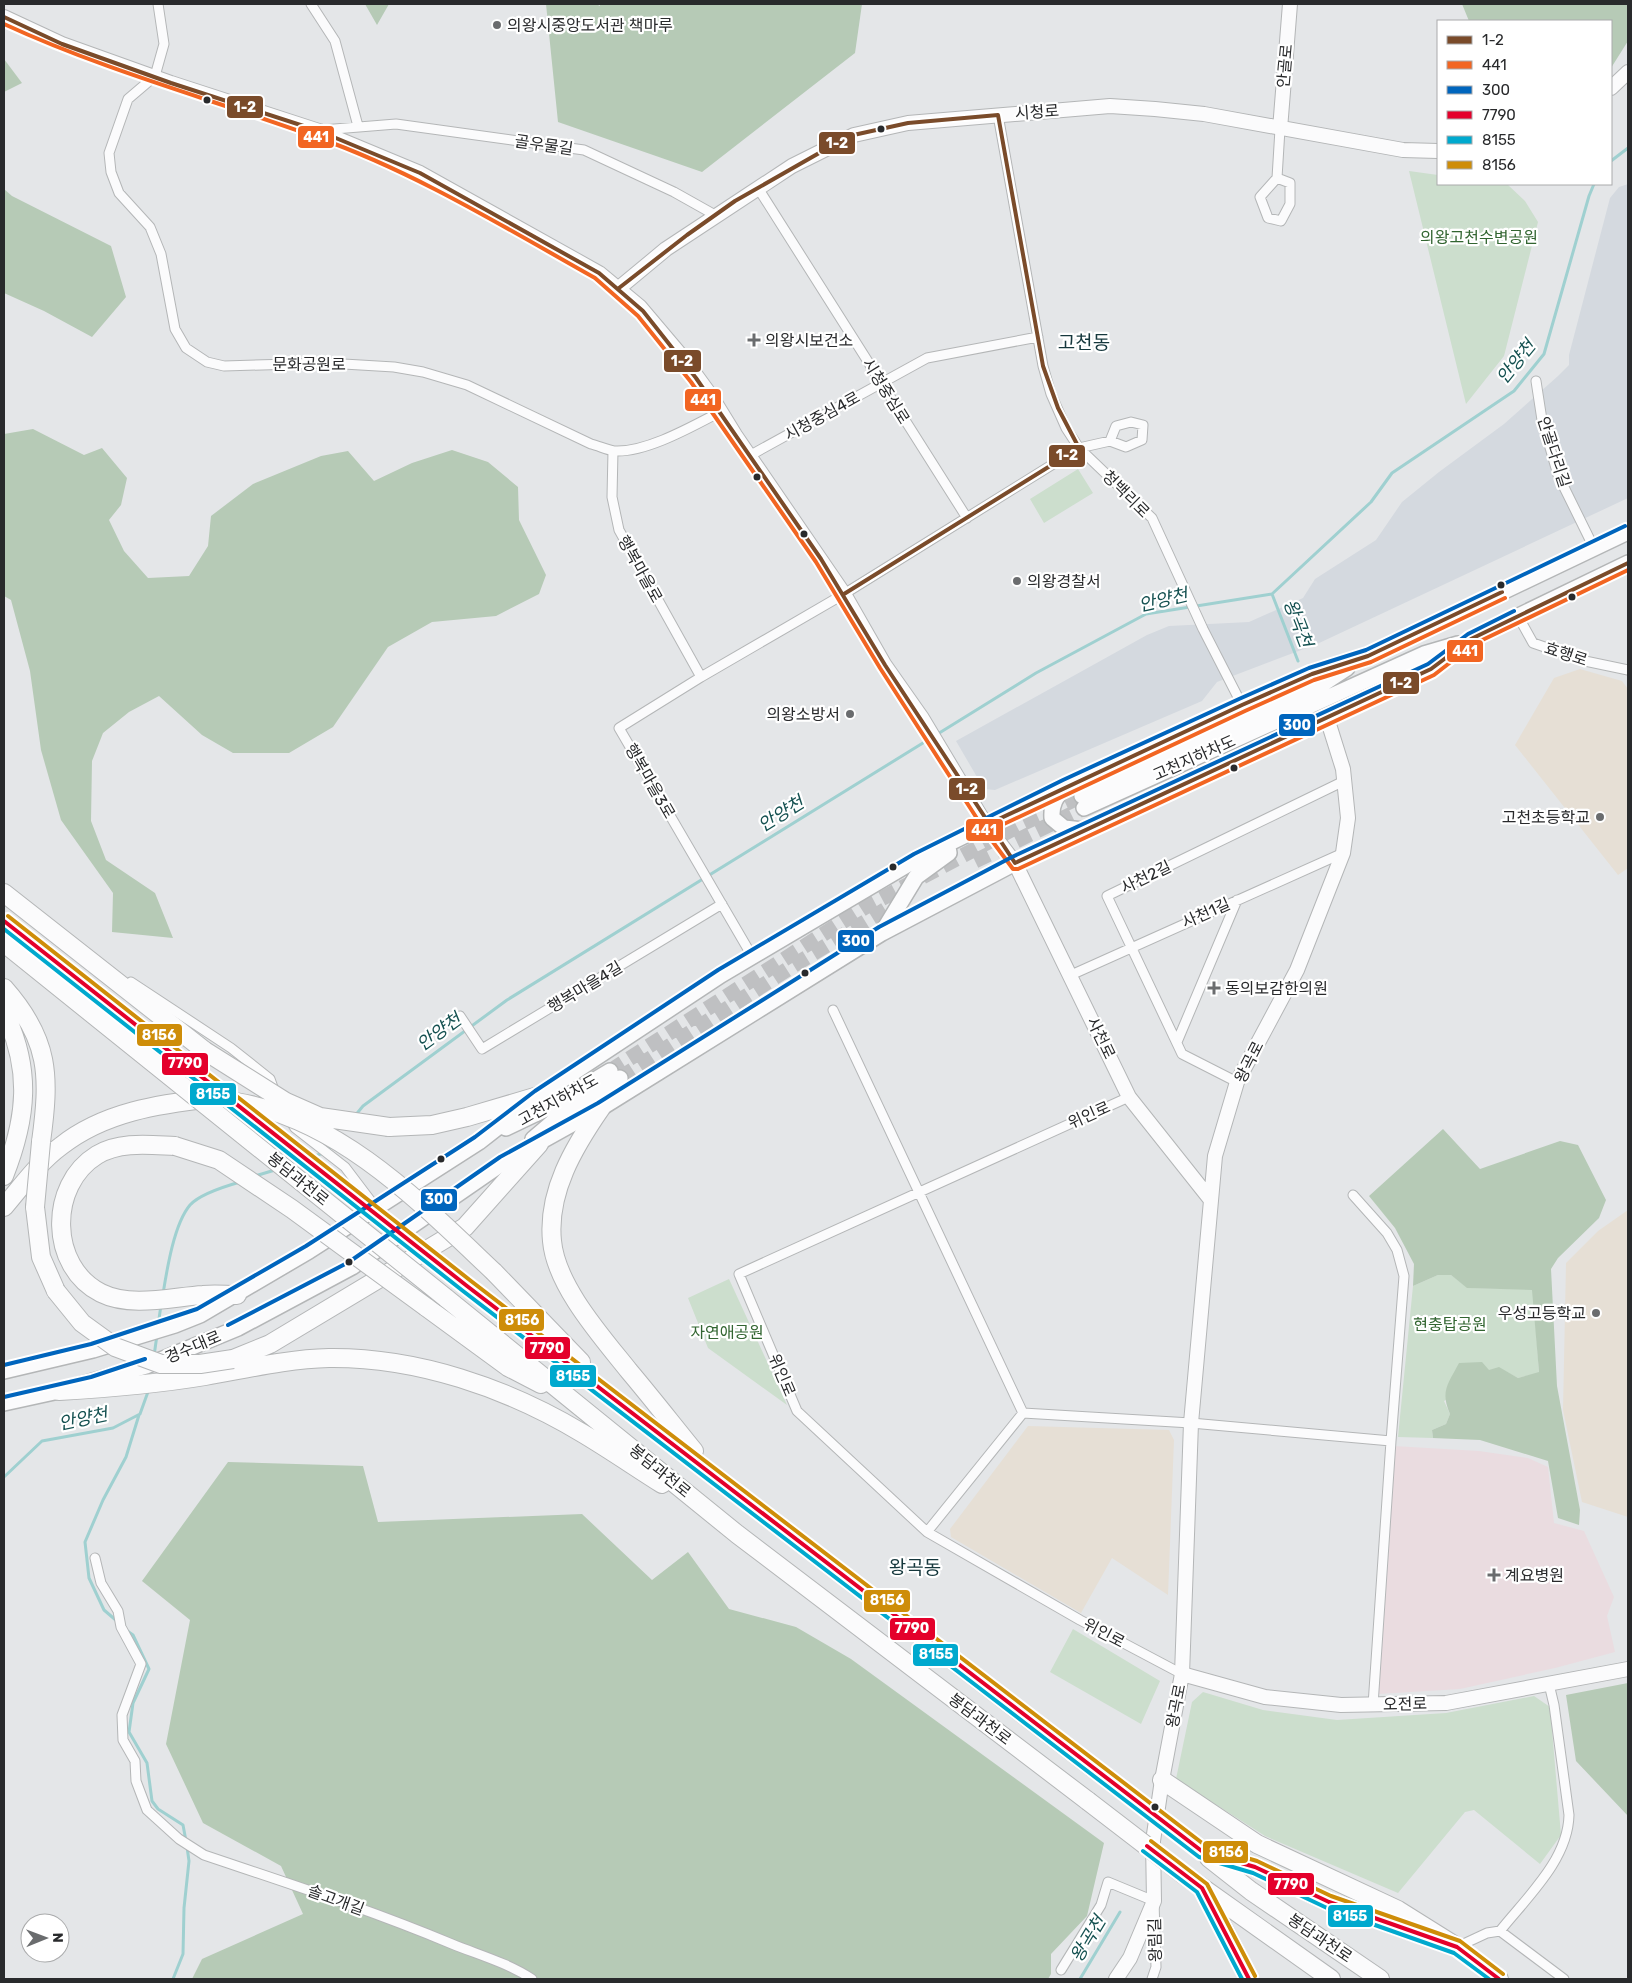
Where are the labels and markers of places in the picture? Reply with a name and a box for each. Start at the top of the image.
place label: 의왕시중앙도서관 책마루 [507,16,673,35]
marker: 의왕시중앙도서관 책마루 [491,19,503,31]
unlabelled marker [202,95,212,105]
unlabelled marker [876,124,886,134]
place label: 의왕시보건소 [765,331,853,350]
marker: 의왕시보건소 [747,333,761,347]
unlabelled marker [752,472,762,482]
unlabelled marker [799,529,809,539]
place label: 의왕경찰서 [1027,572,1101,591]
marker: 의왕경찰서 [1011,575,1023,587]
unlabelled marker [1496,580,1506,590]
unlabelled marker [1567,592,1577,602]
place label: 의왕소방서 [766,705,840,724]
marker: 의왕소방서 [844,708,856,720]
unlabelled marker [1229,763,1239,773]
place label: 고천초등학교 [1502,808,1590,827]
marker: 고천초등학교 [1594,811,1606,823]
unlabelled marker [888,862,898,872]
unlabelled marker [800,968,810,978]
place label: 동의보감한의원 [1225,979,1328,998]
marker: 동의보감한의원 [1207,981,1221,995]
unlabelled marker [436,1154,446,1164]
unlabelled marker [344,1257,354,1267]
place label: 우성고등학교 [1498,1304,1586,1323]
marker: 우성고등학교 [1590,1307,1602,1319]
place label: 계요병원 [1505,1566,1564,1585]
marker: 계요병원 [1487,1568,1501,1582]
unlabelled marker [1150,1802,1160,1812]

